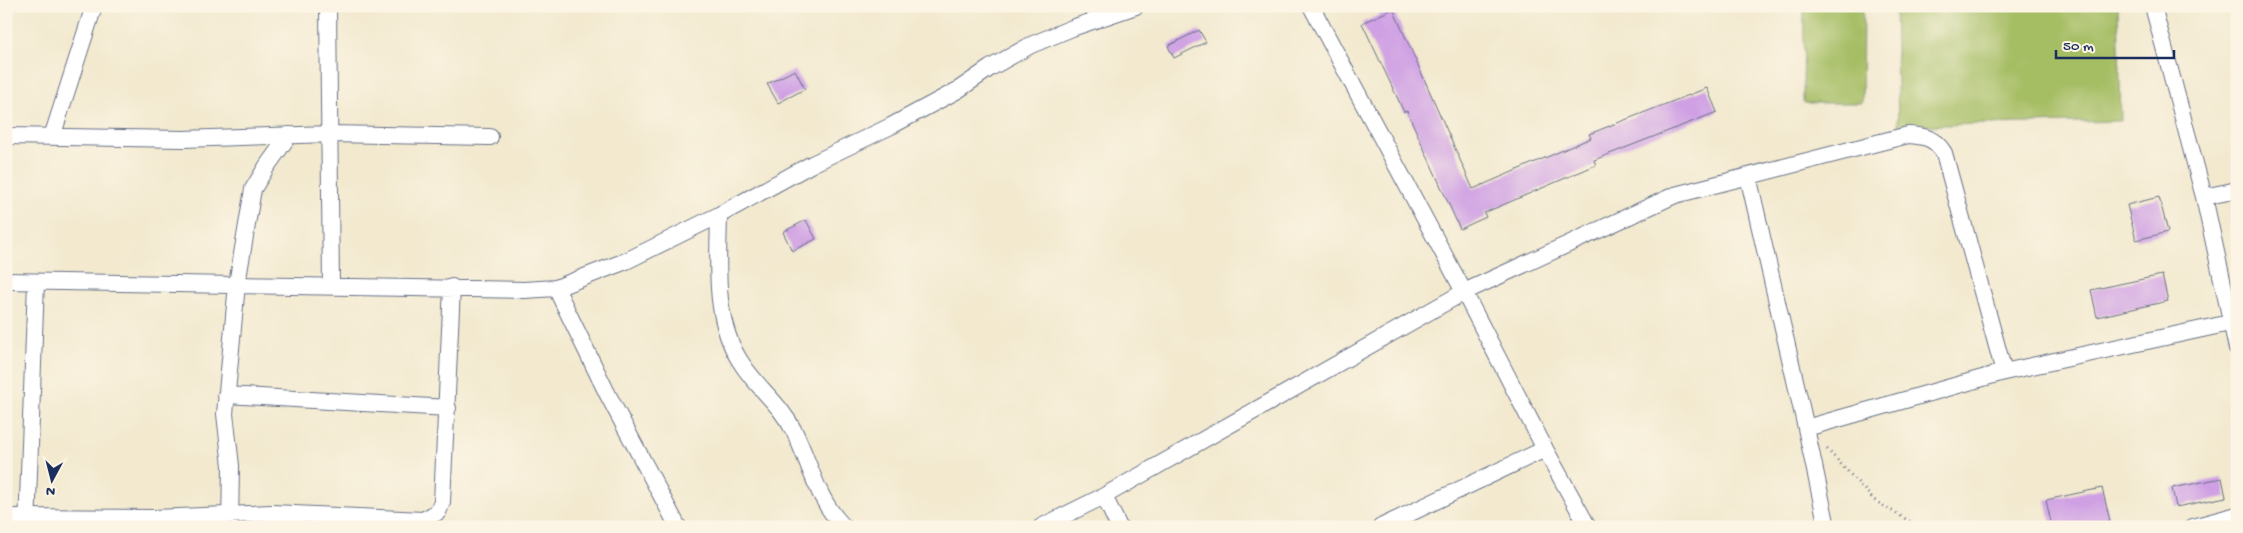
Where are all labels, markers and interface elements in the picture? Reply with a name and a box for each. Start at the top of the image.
scale bar [2056,28,2173,60]
text: 50 m [2063,38,2094,56]
north arrow [28,456,78,506]
text: N [45,481,56,499]

